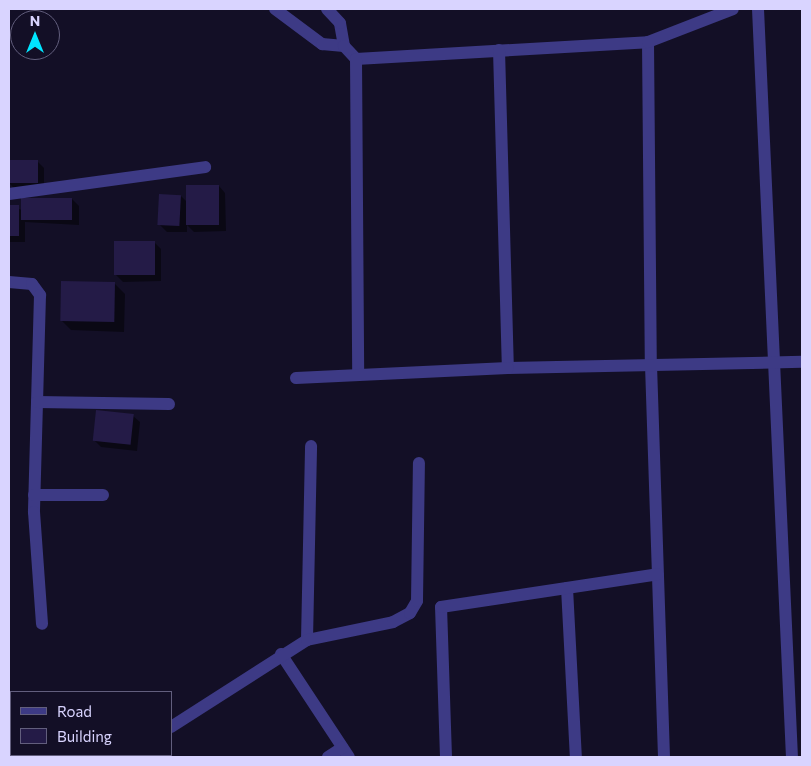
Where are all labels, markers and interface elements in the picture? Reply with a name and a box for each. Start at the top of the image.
north arrow [10,10,60,60]
text: N [30,12,40,29]
legend [10,691,172,756]
text: Road [57,702,92,720]
text: Building [57,727,112,745]

